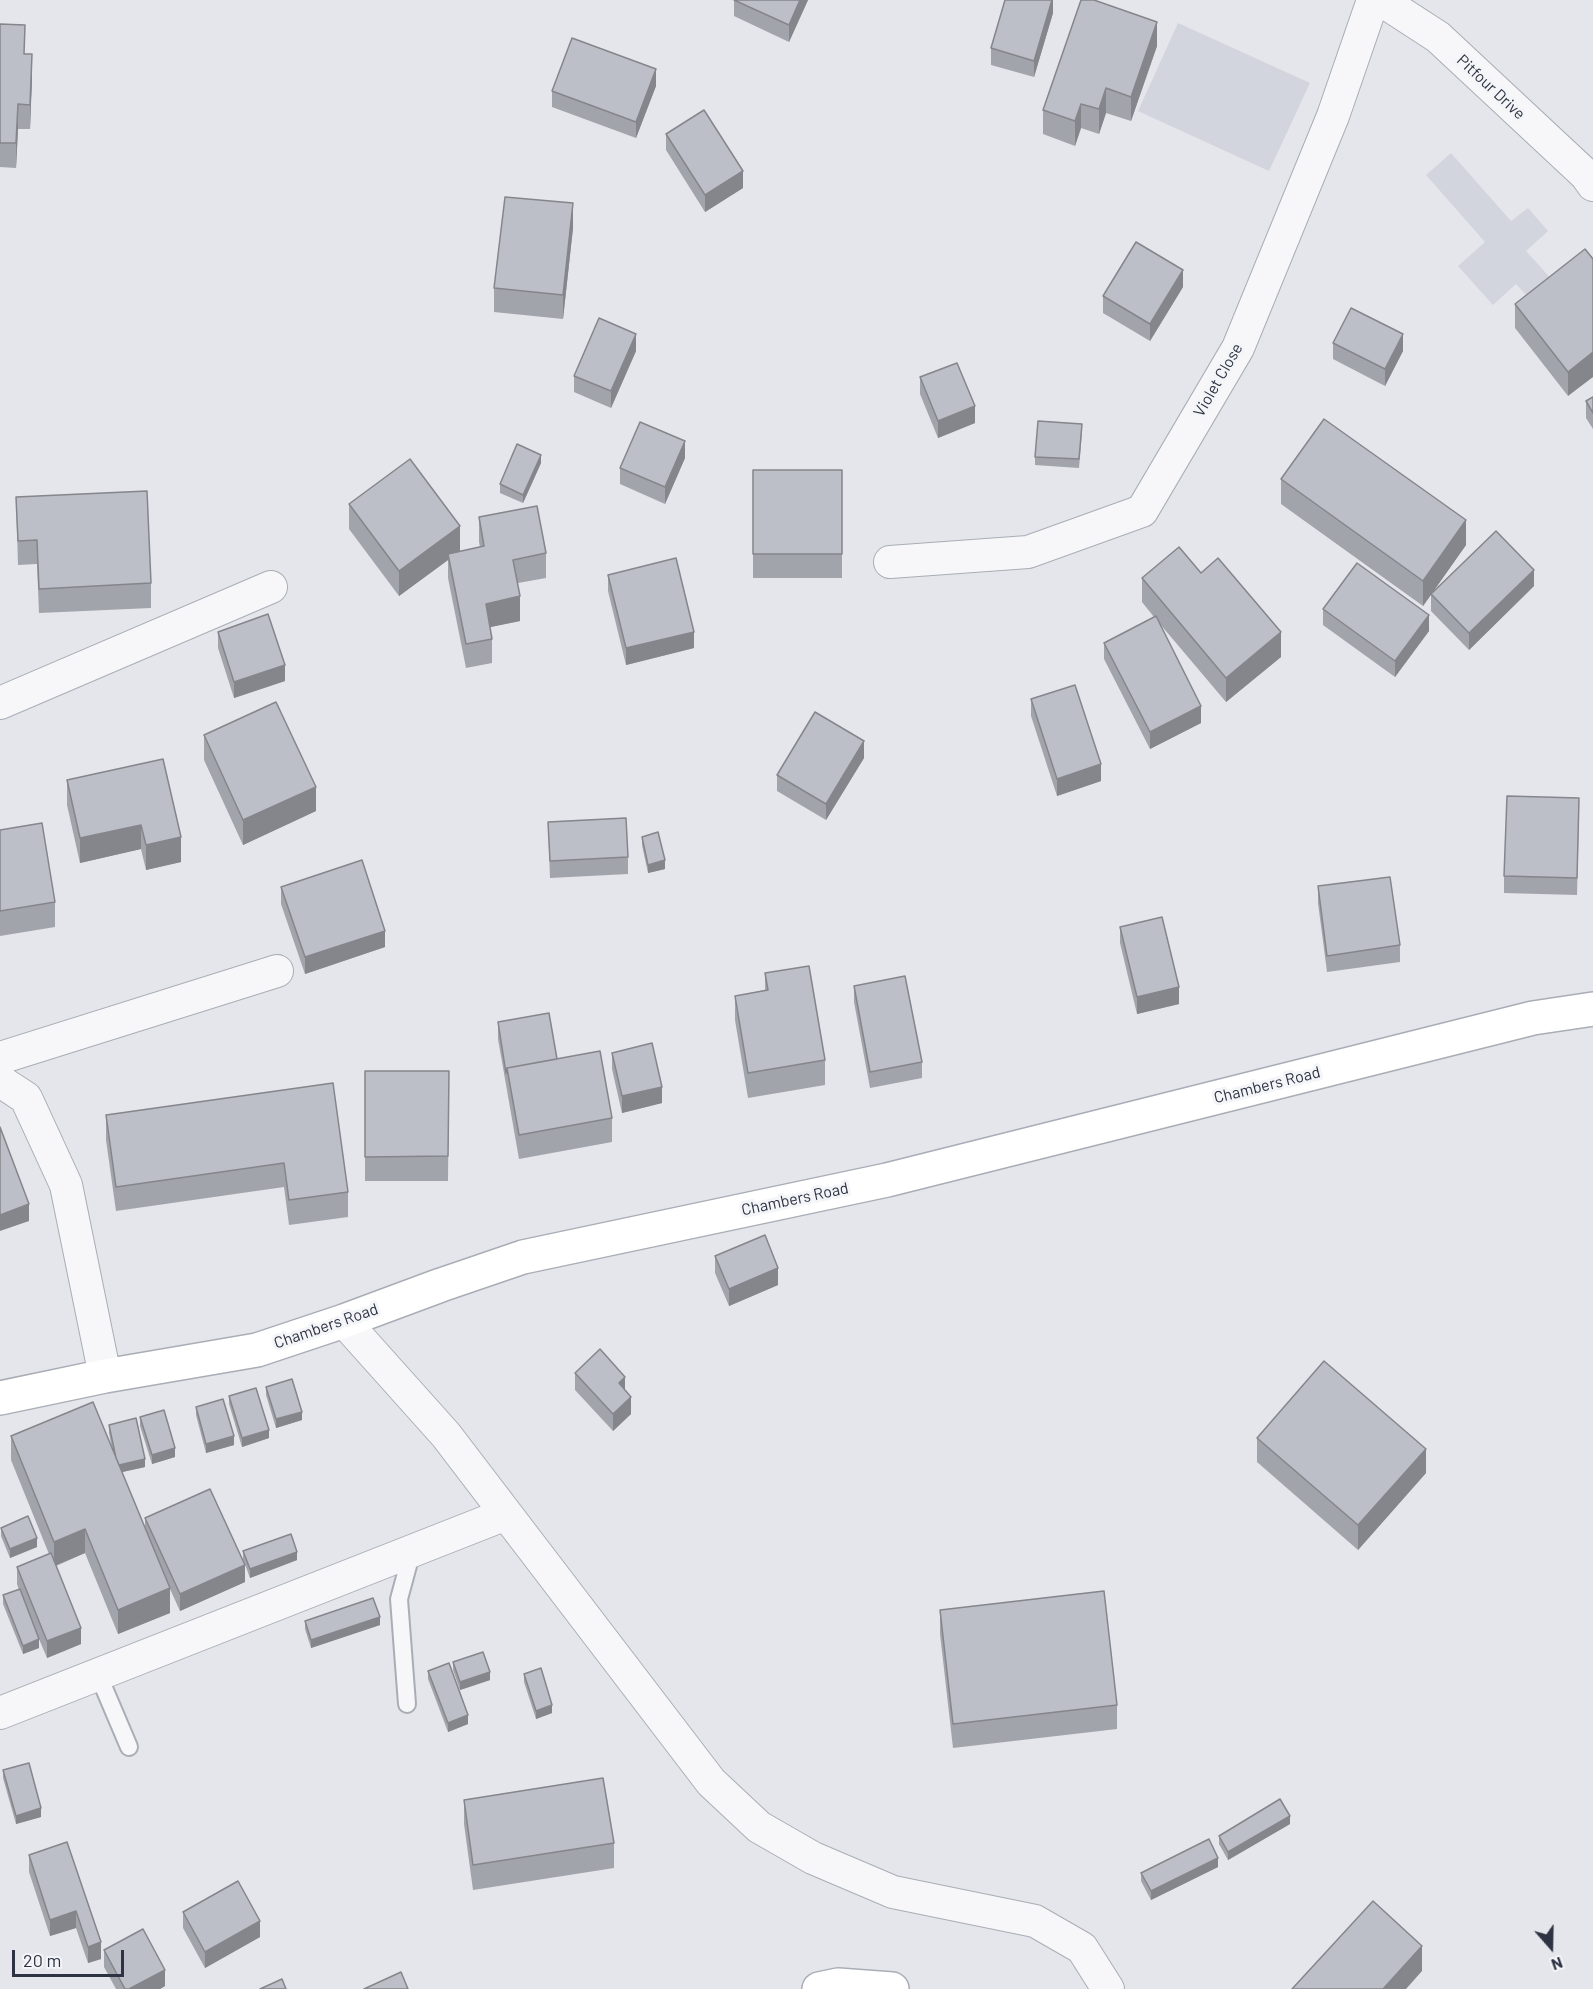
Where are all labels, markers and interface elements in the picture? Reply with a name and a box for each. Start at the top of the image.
street label: Pitfour Drive [1453,51,1529,123]
street label: Violet Close [1189,340,1247,420]
street label: Chambers Road [1212,1063,1322,1107]
street label: Chambers Road [740,1178,850,1220]
street label: Chambers Road [271,1299,381,1353]
north arrow [1521,1917,1581,1977]
scale bar [15,1938,128,1976]
text: 20 m [23,1949,61,1971]
text: N [1549,1954,1566,1975]

